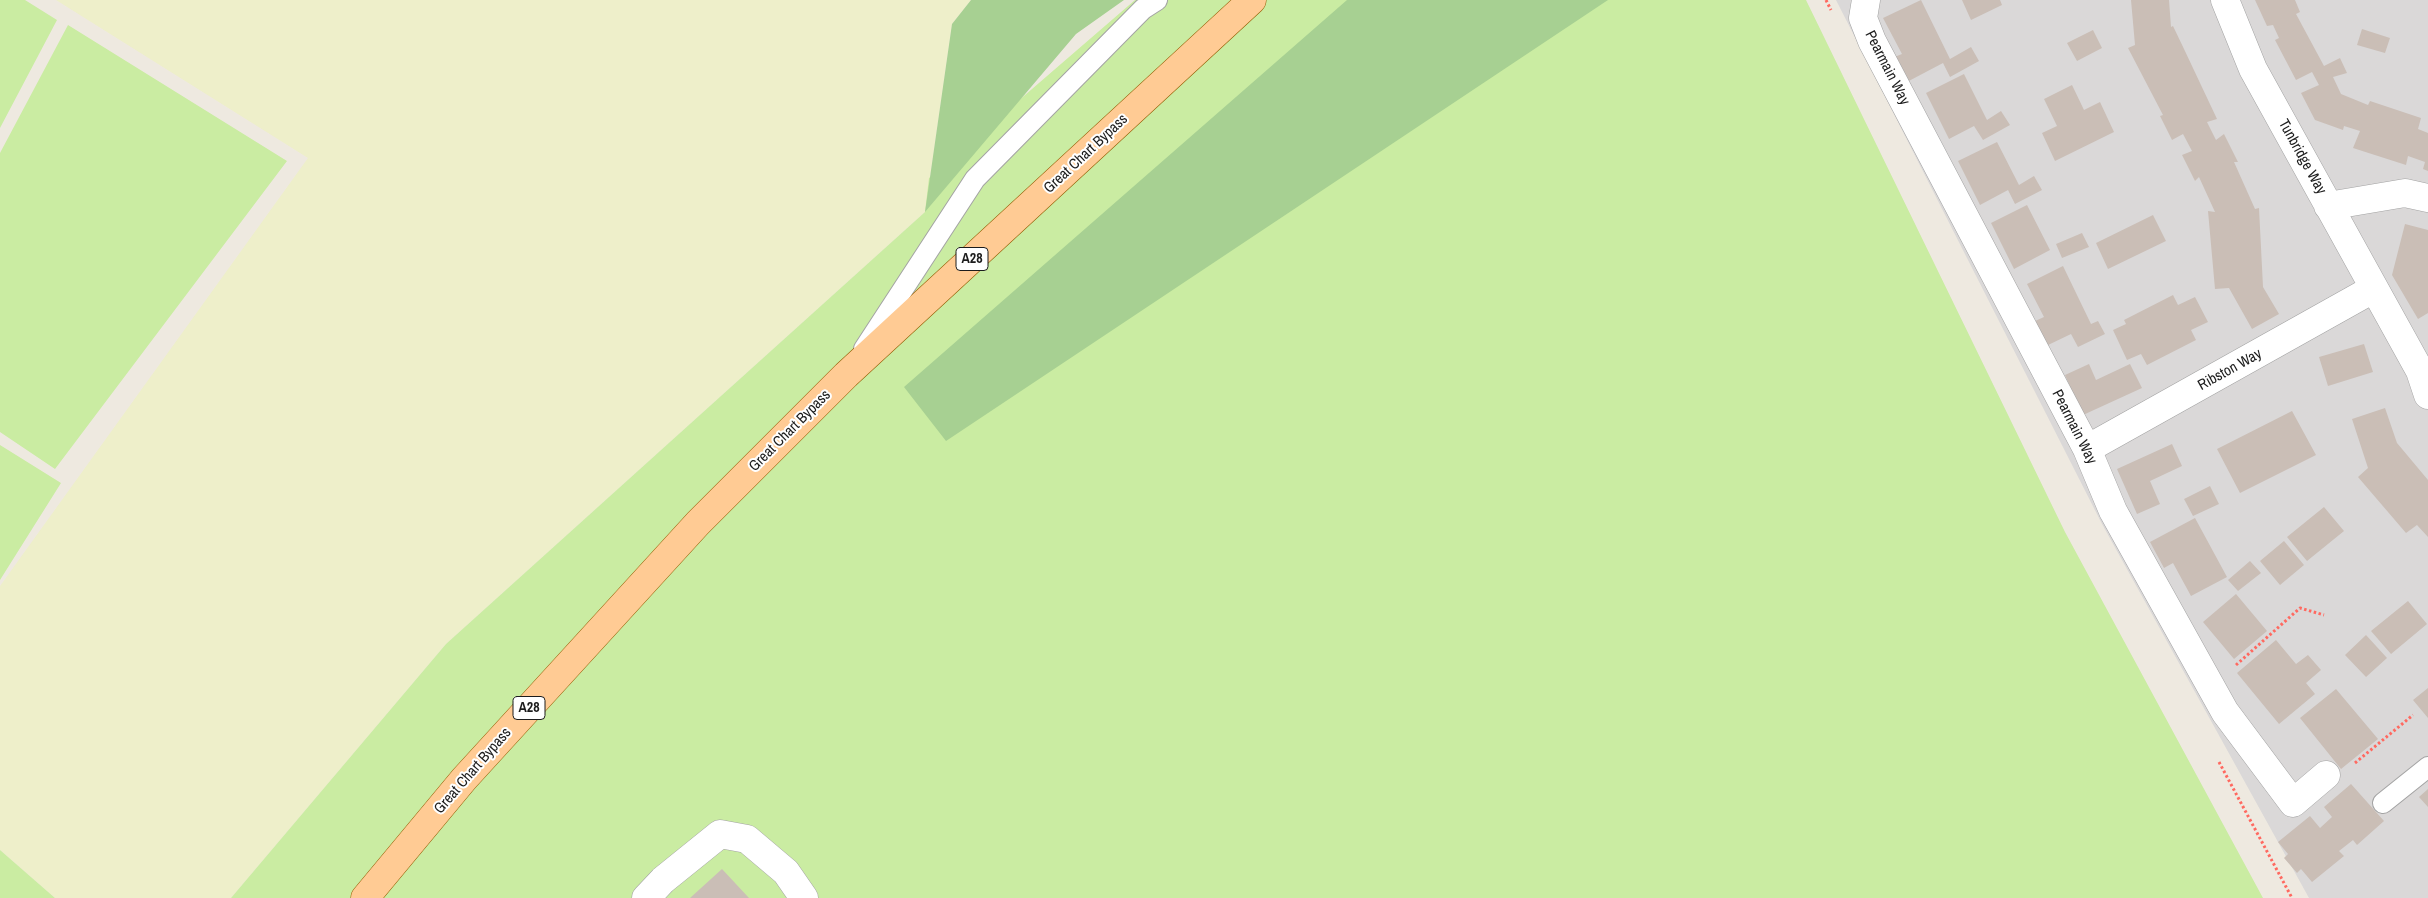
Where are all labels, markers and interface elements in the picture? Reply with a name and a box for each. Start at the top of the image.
street label: Pearmain Way [1861,28,1913,108]
street label: Great Chart Bypass [1040,111,1132,197]
street label: Tunbridge Way [2274,117,2330,197]
road number: A28 [956,248,988,270]
street label: Ribston Way [2195,345,2265,395]
street label: Great Chart Bypass [745,386,835,476]
street label: Pearmain Way [2048,387,2100,467]
road number: A28 [513,696,545,720]
street label: Great Chart Bypass [431,724,515,818]

